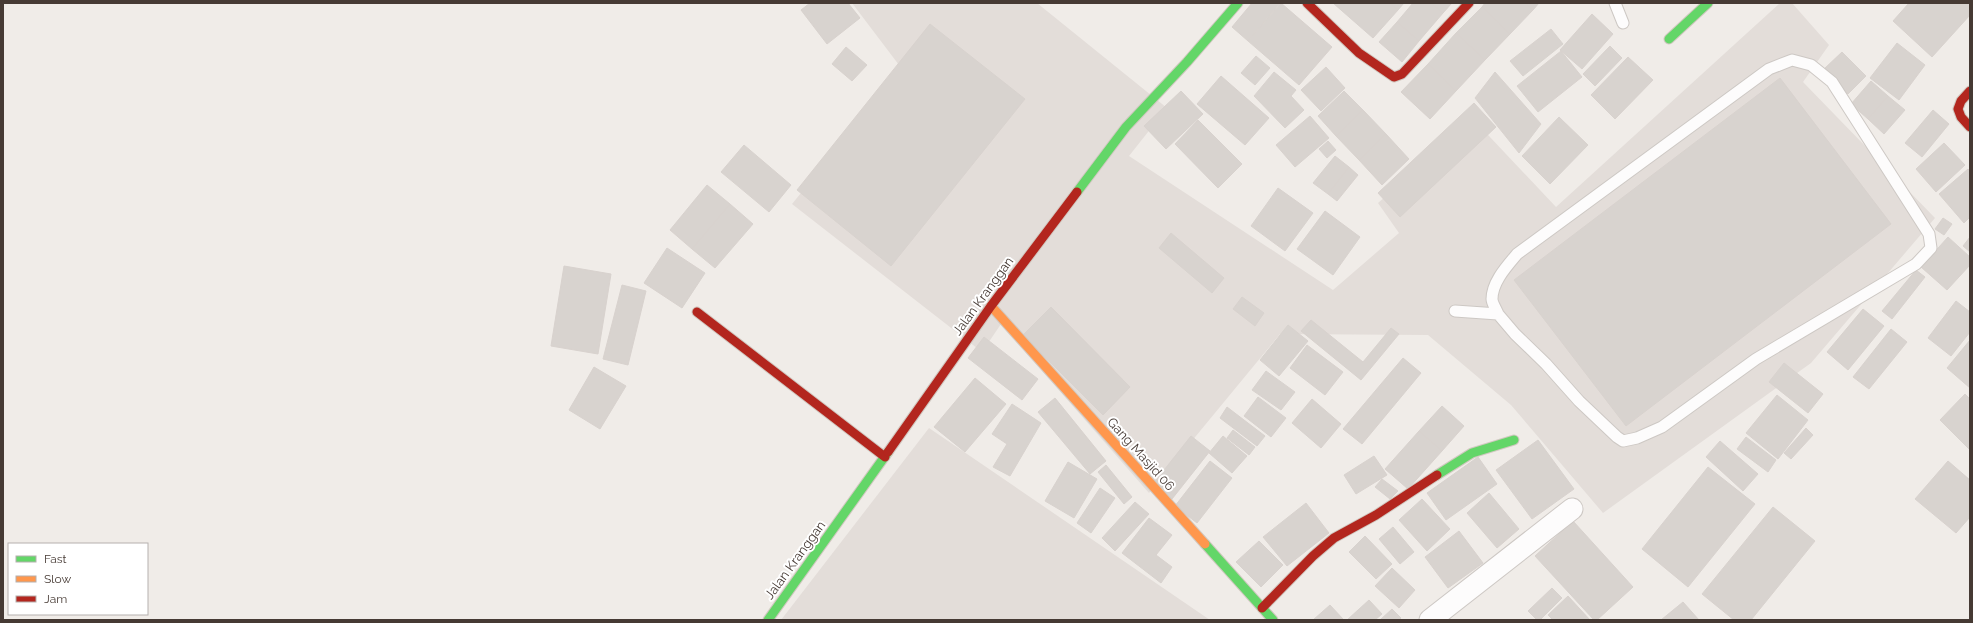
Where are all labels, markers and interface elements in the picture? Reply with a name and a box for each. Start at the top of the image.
street label: Jalan Kranggan [950,254,1016,338]
street label: Gang Masjid 06 [1104,414,1178,494]
street label: Jalan Kranggan [762,518,828,602]
legend [8,543,148,615]
text: Fast [44,552,67,566]
text: Slow [44,572,71,586]
text: Jam [44,592,67,606]

